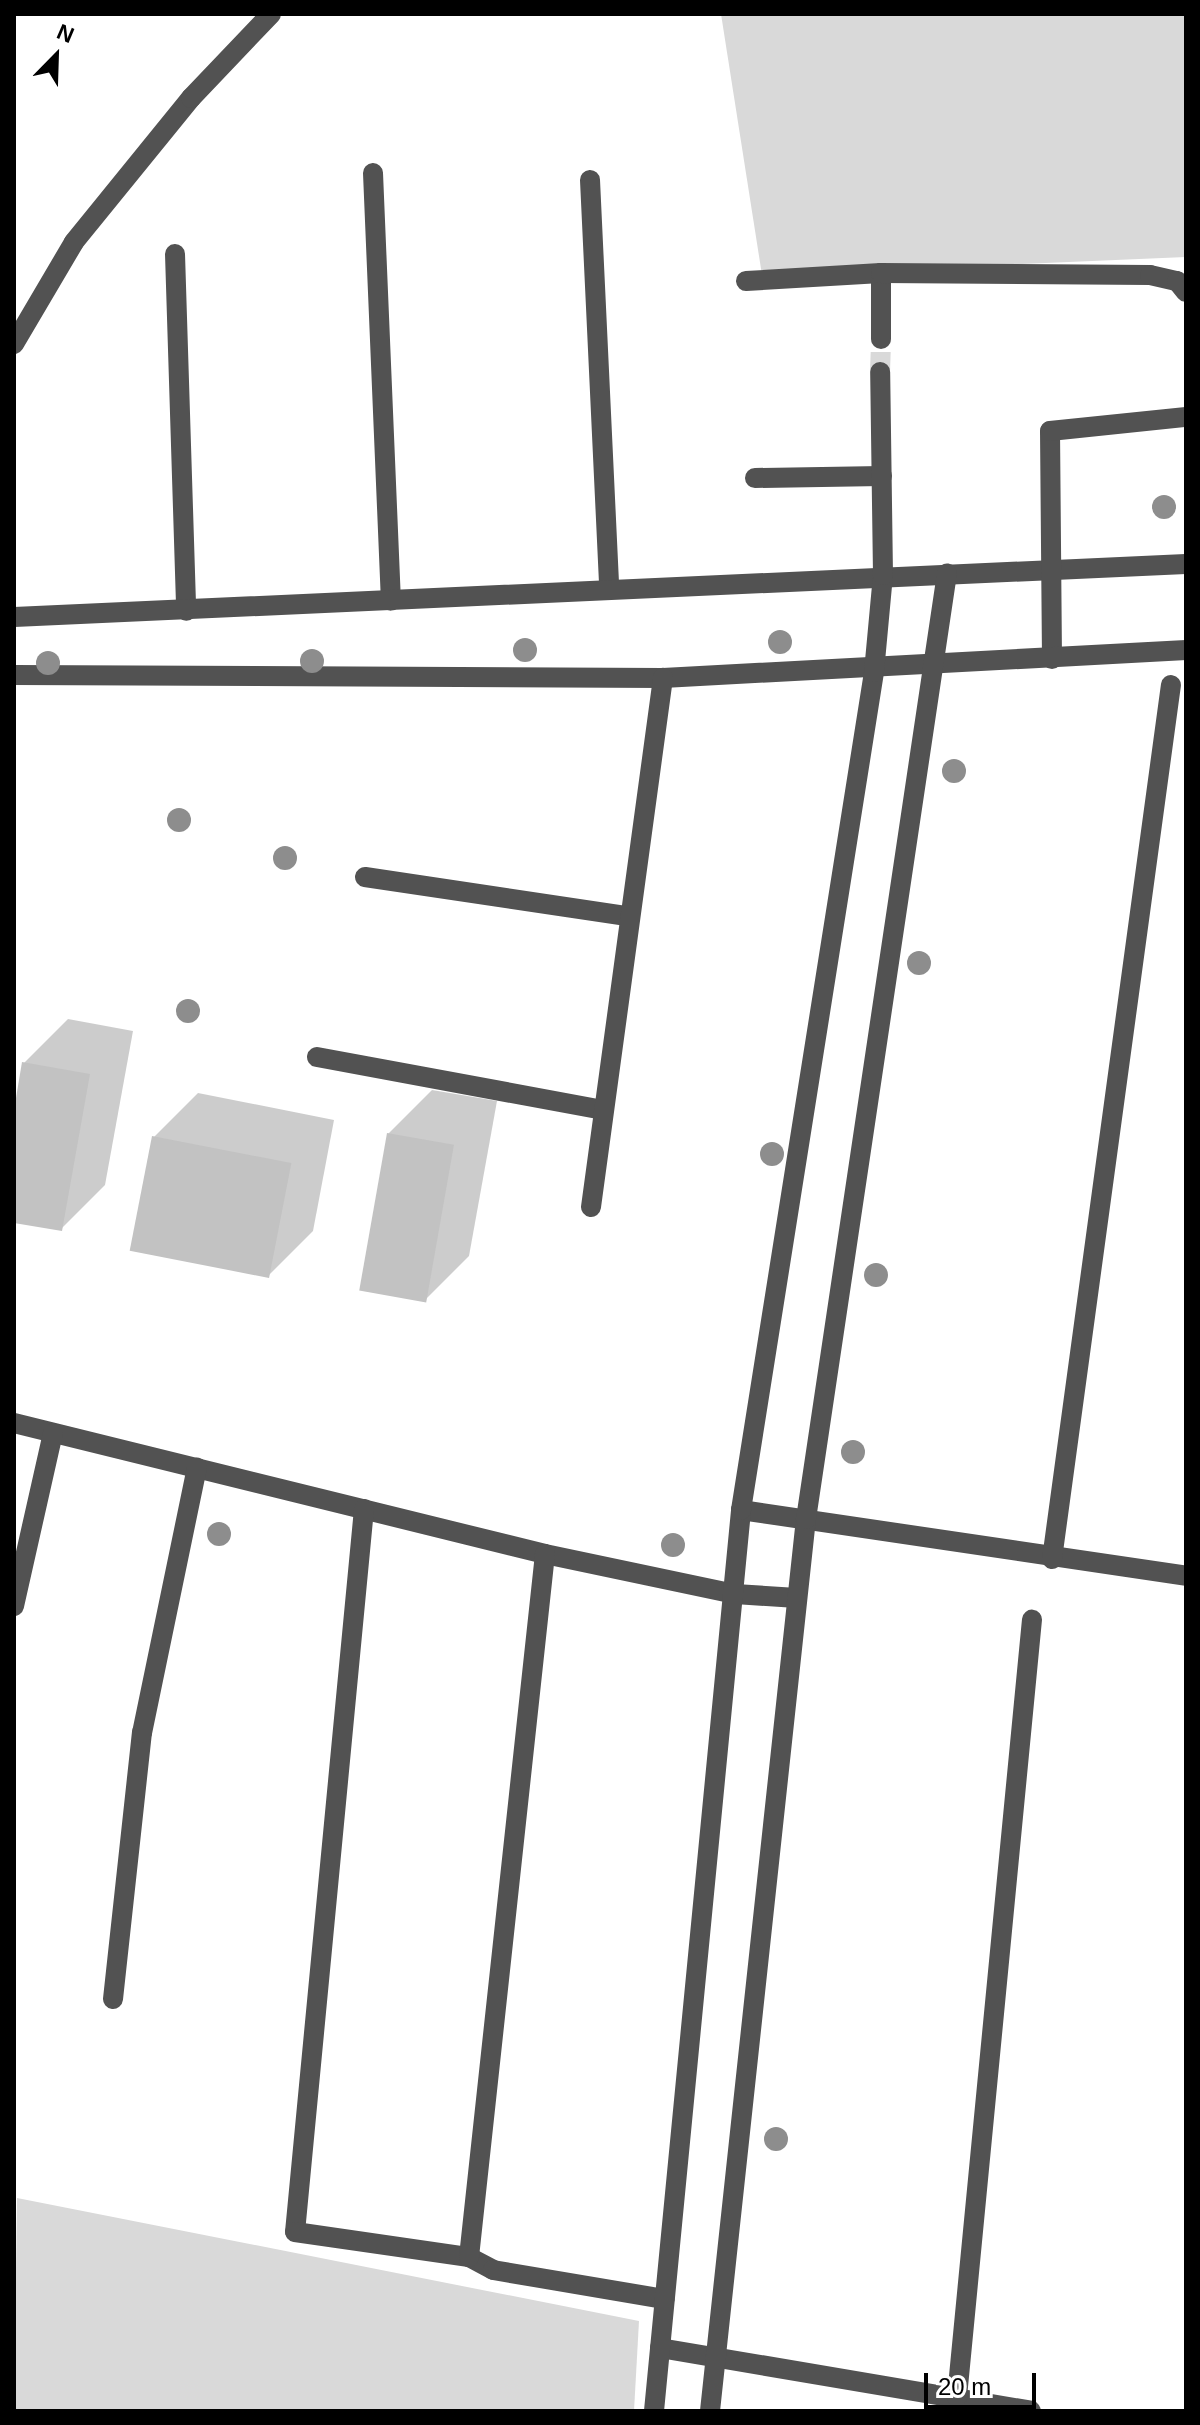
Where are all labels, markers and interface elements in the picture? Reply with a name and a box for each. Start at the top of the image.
north arrow [16,16,96,96]
text: N [53,19,78,48]
scale bar [928,2357,1040,2407]
text: 20 m [938,2373,991,2400]

